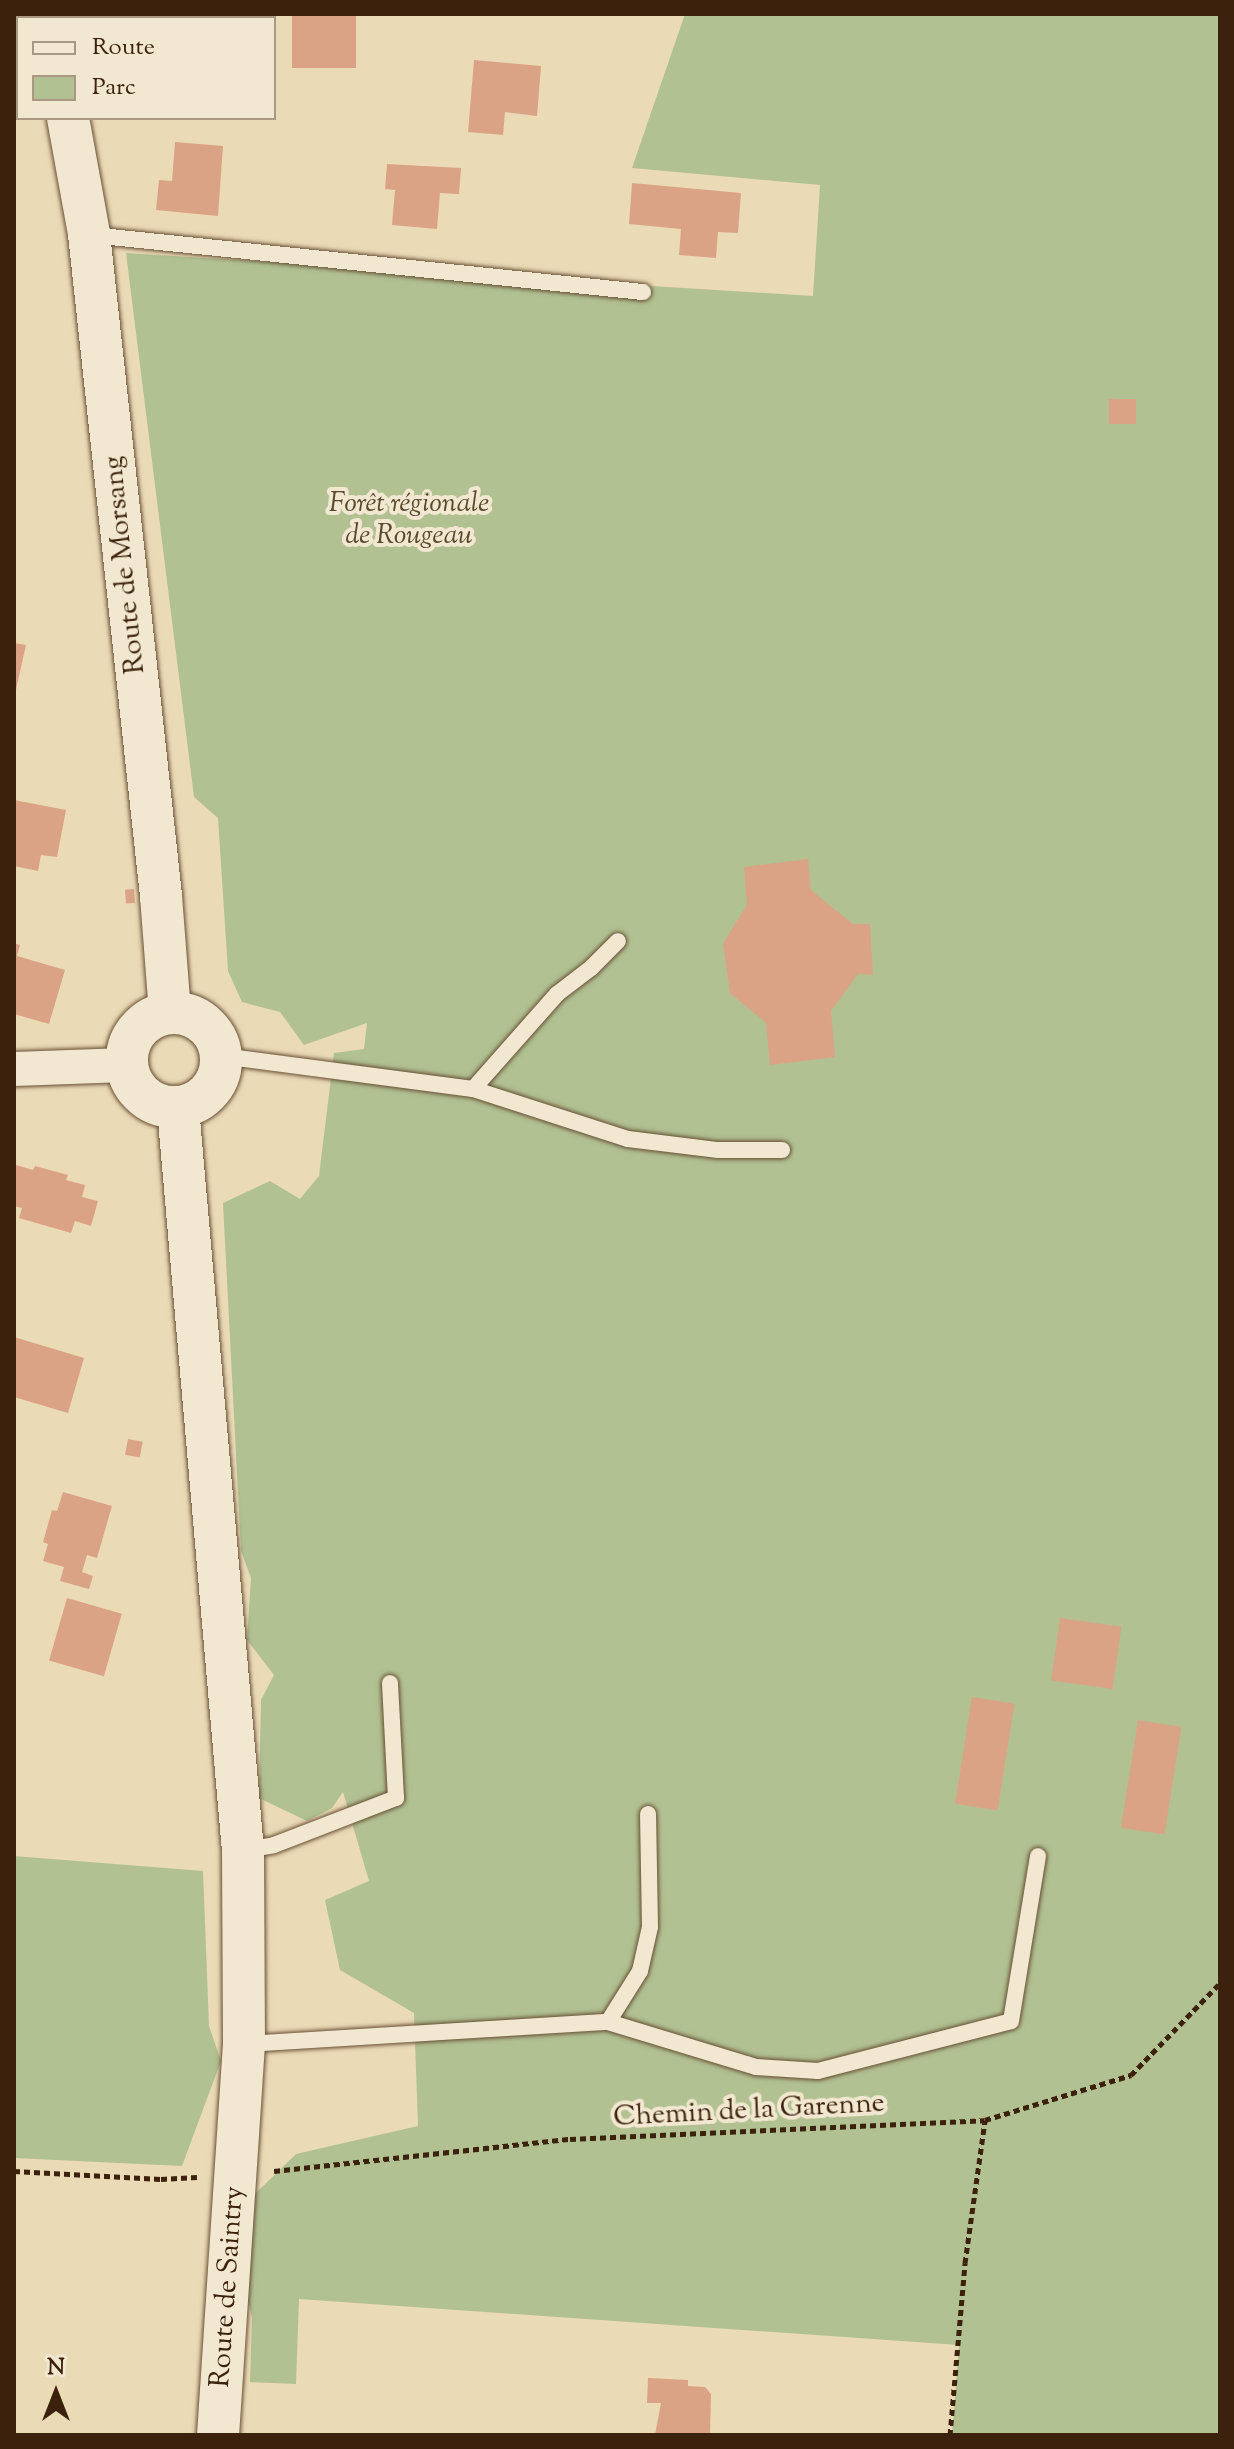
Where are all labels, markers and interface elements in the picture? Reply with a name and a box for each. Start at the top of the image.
legend [16,16,276,120]
text: Route [92,31,155,65]
text: Parc [92,71,136,105]
street label: Route de Morsang [97,454,153,676]
park label: Forêt régionale de Rougeau [329,487,489,553]
street label: Chemin de la Garenne [613,2087,885,2135]
street label: Route de Saintry [204,2185,252,2389]
north arrow [16,2353,96,2433]
text: N [47,2353,65,2385]

